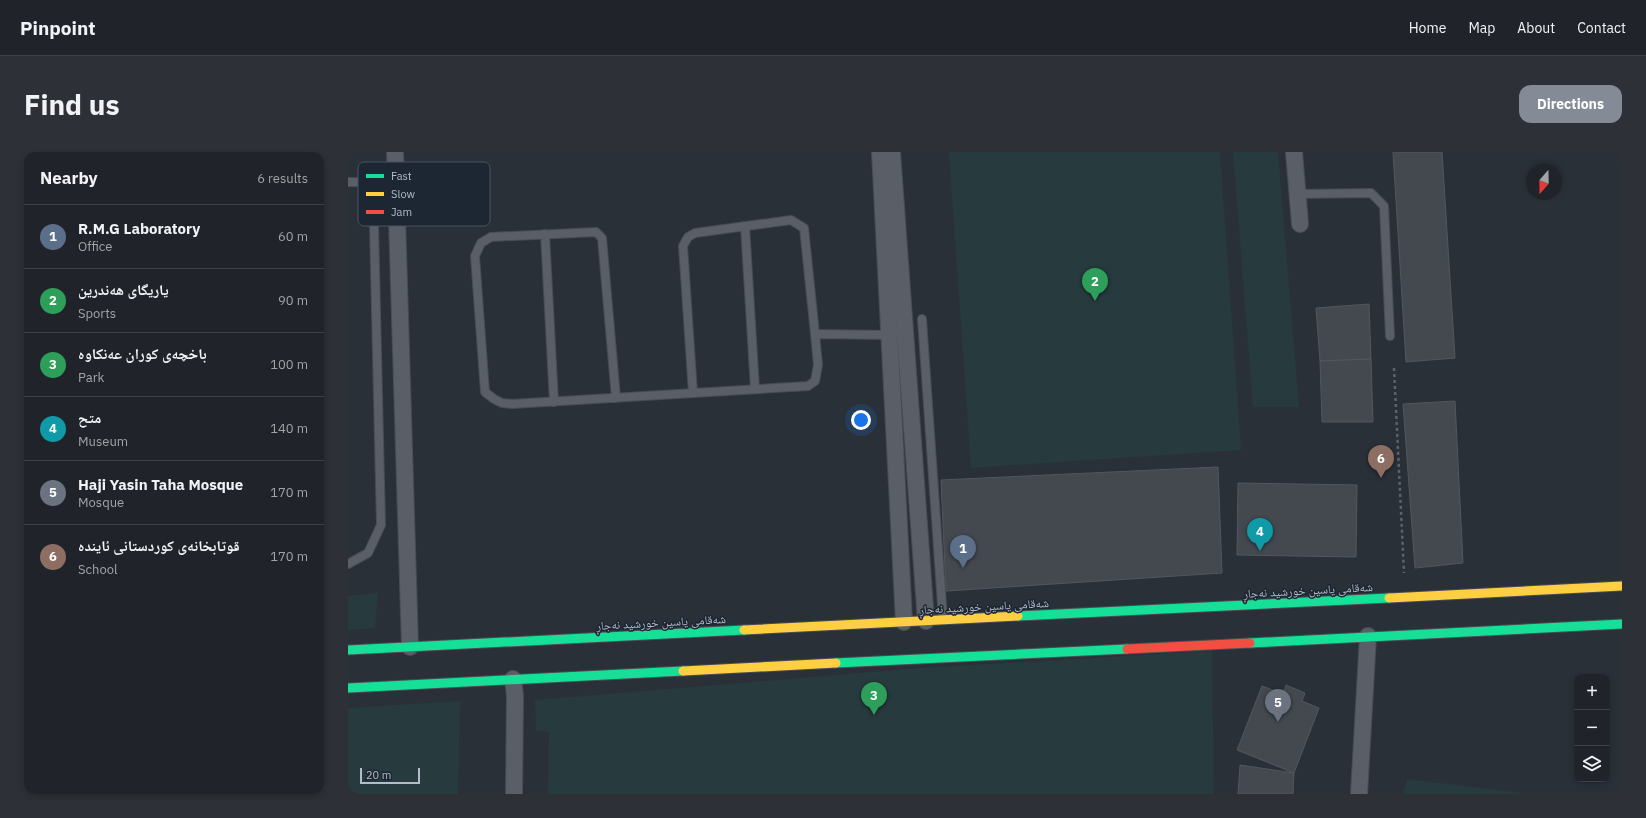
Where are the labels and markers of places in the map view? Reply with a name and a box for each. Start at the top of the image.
pin: 2 [1082,268,1108,301]
pin: 6 [1368,445,1394,478]
pin: 4 [1247,518,1273,551]
pin: 1 [950,535,976,568]
pin: 3 [861,682,887,715]
pin: 5 [1265,689,1291,722]

